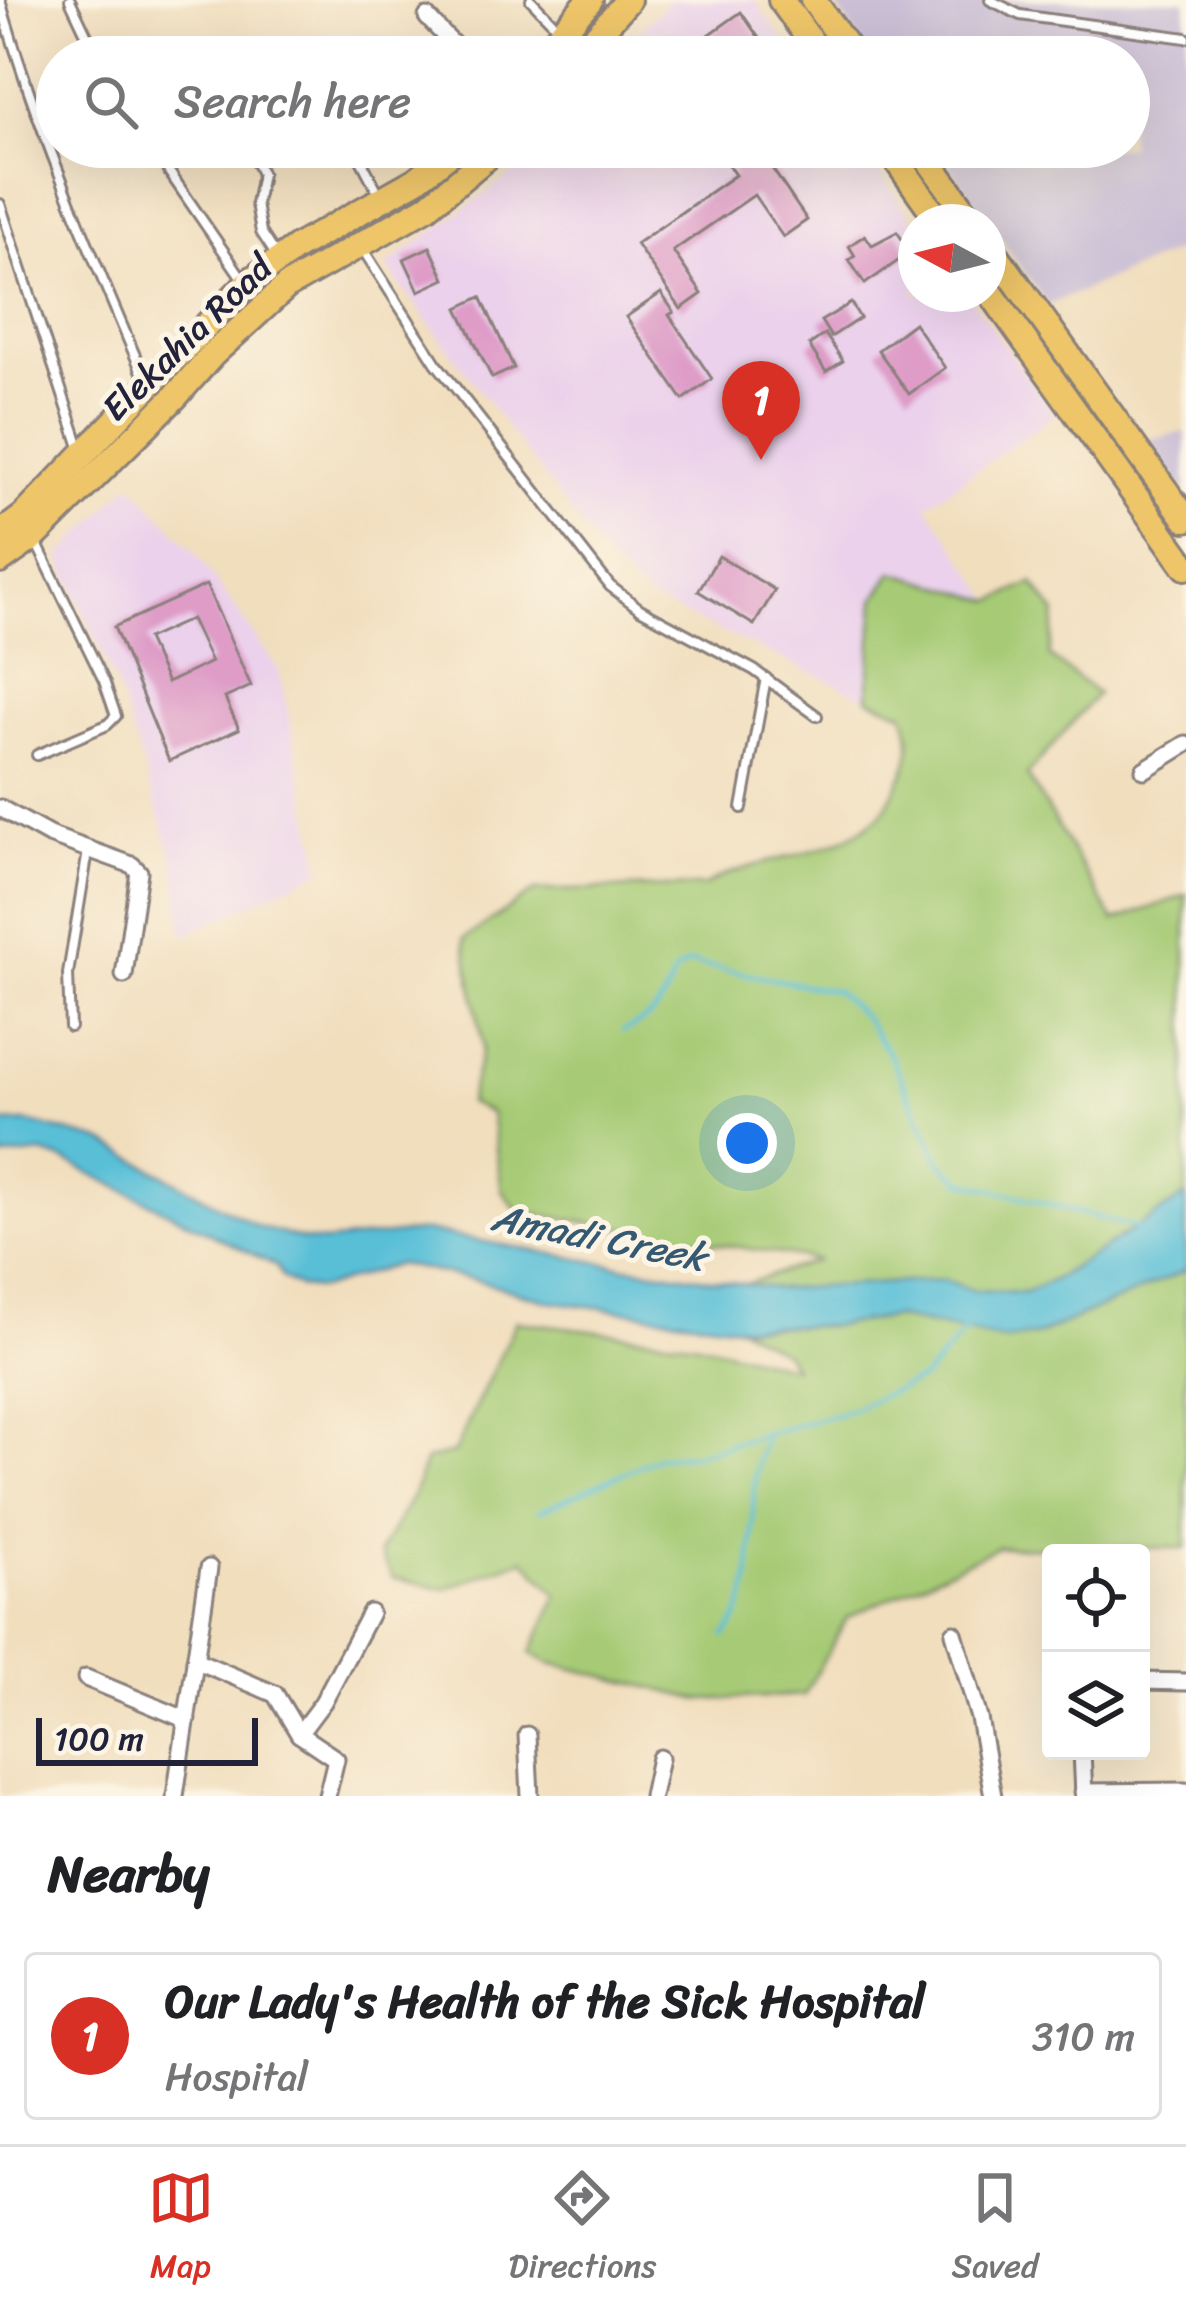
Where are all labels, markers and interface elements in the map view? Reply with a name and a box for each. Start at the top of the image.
search box [36,36,1150,168]
text: Search here [174,62,411,142]
icon: search [78,69,144,135]
north arrow [898,204,1006,312]
street label: Elekahia Road [86,237,290,437]
pin: 1 [722,361,800,460]
your location [717,1113,777,1173]
water label: Amadi Creek [485,1182,716,1292]
map controls [1042,1544,1150,1760]
button: locate [1042,1544,1150,1652]
button: layers [1042,1652,1150,1760]
text: 100 m [54,1710,144,1768]
scale bar [36,1712,258,1765]
text: Nearby [48,1829,209,1919]
text: Our Lady's Health of the Sick Hospital [165,1962,925,2042]
text: 1 [82,2002,98,2071]
text: 310 m [1032,2002,1135,2071]
text: Hospital [165,2042,308,2111]
tab: Map [148,2165,214,2295]
tab: Directions [509,2165,656,2295]
tab: Saved [951,2165,1038,2295]

